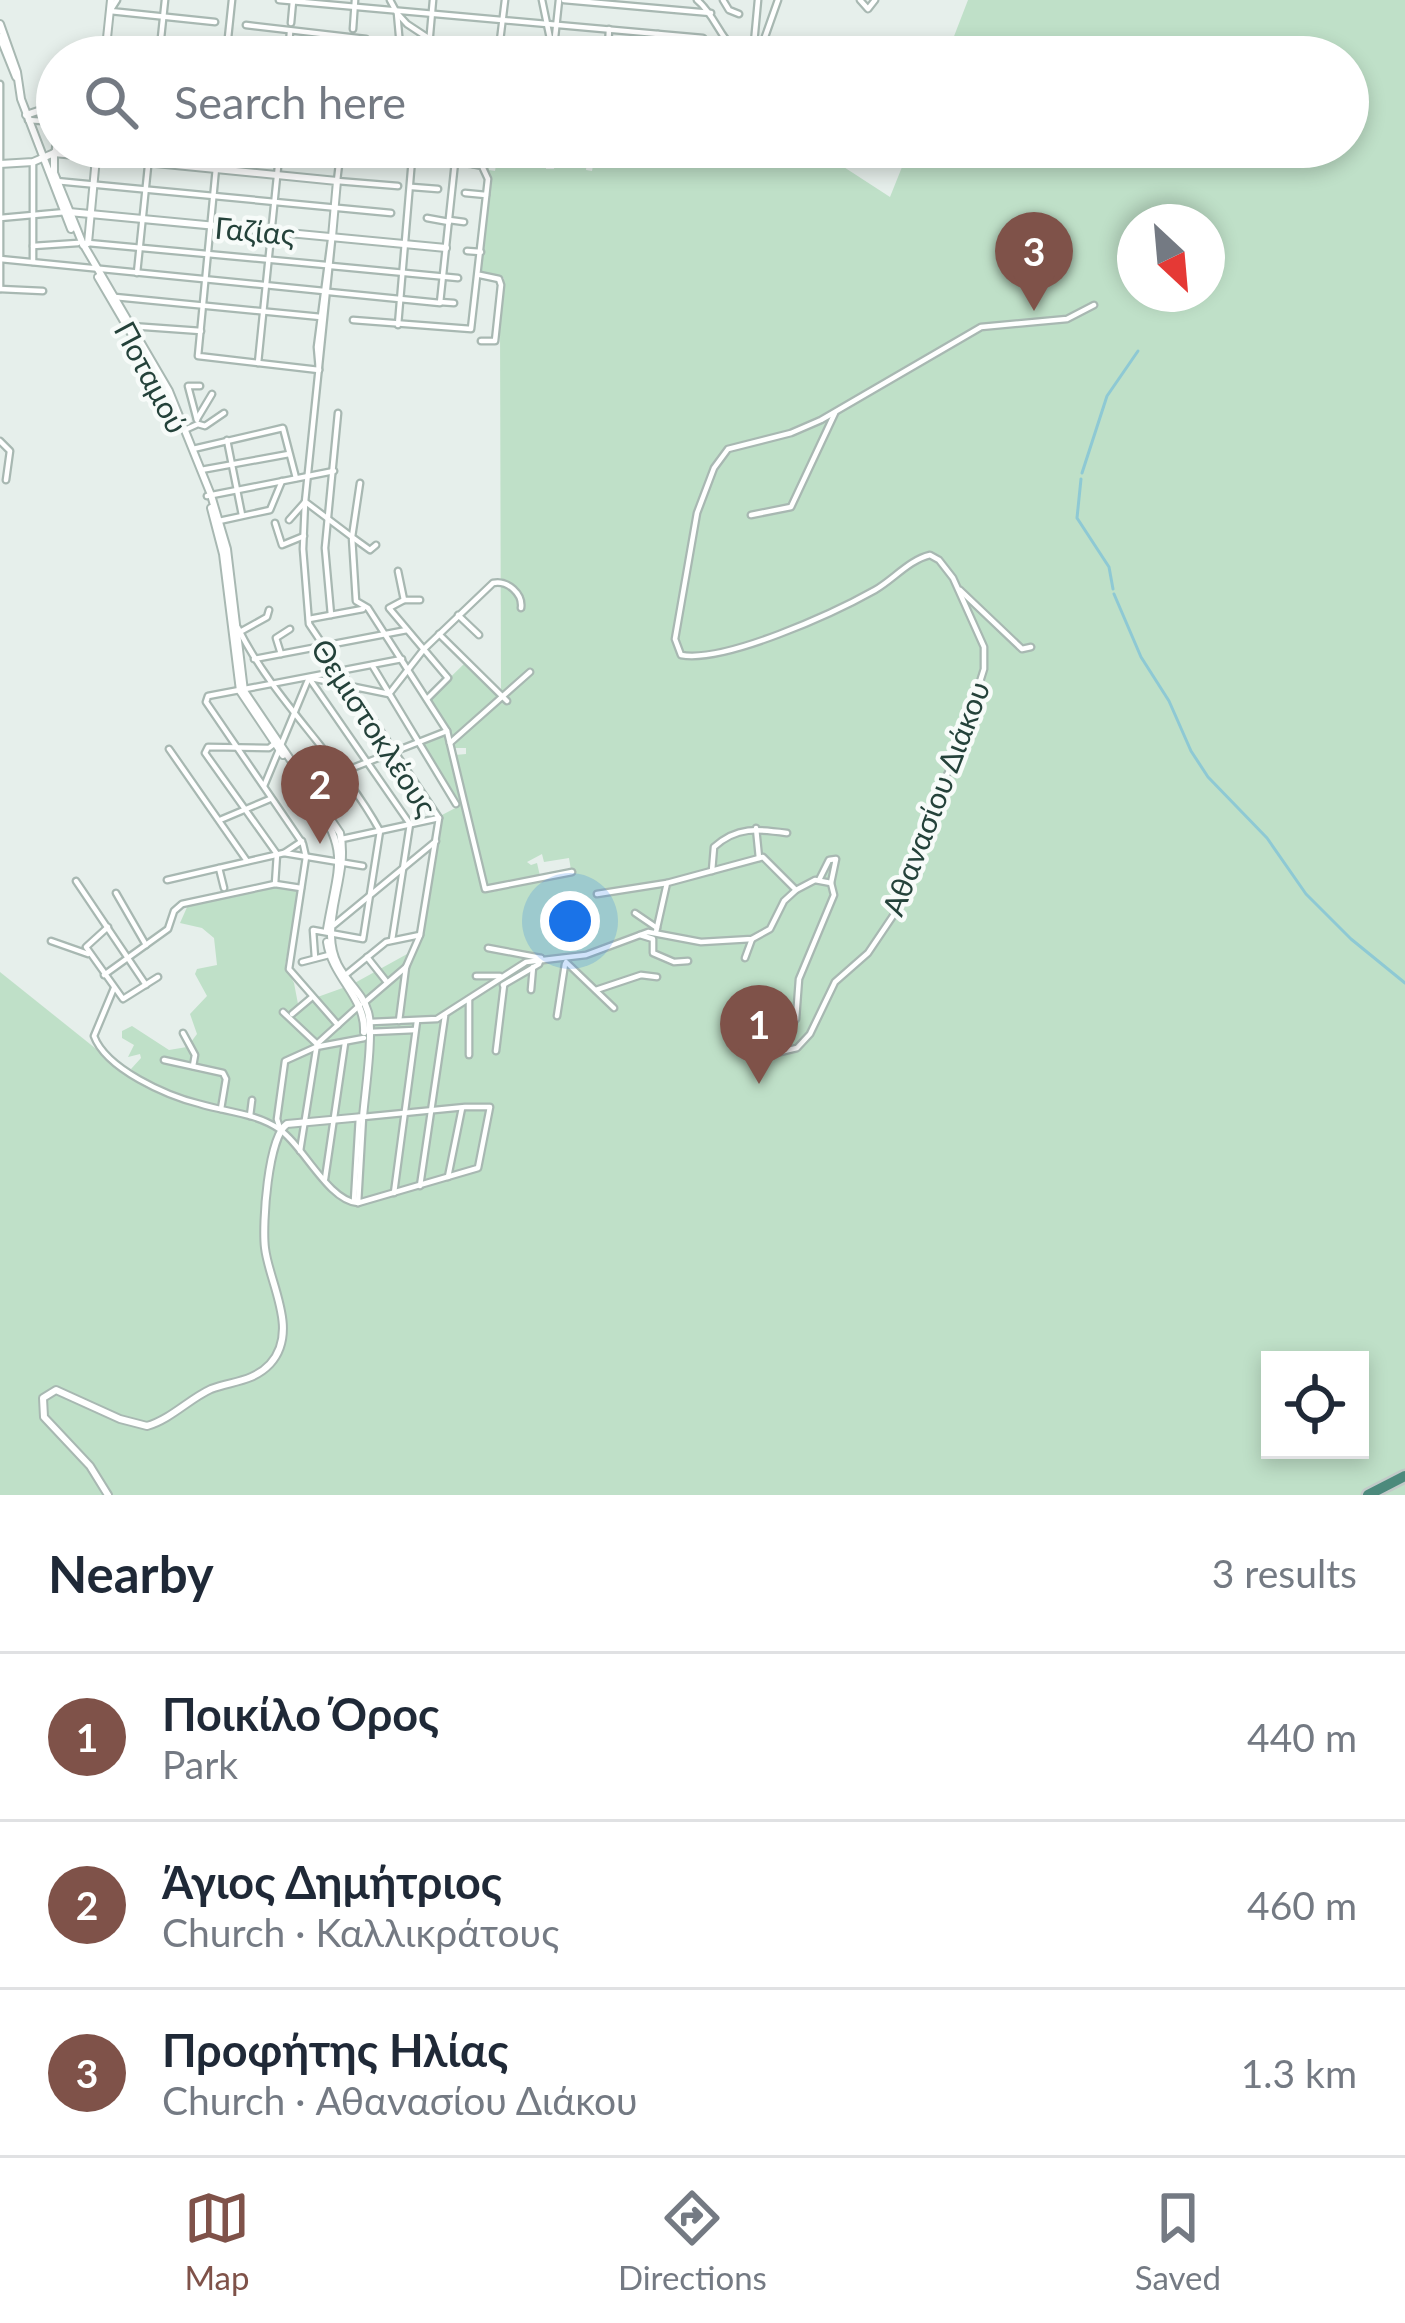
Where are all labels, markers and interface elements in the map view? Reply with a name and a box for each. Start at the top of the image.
search box [36,36,1369,168]
icon: search [78,69,144,135]
text: Search here [174,75,406,129]
north arrow [1117,204,1225,312]
street label: Γαζίας [214,209,296,251]
pin: 3 [995,212,1073,311]
street label: Ποταμού [108,315,196,439]
street label: Θεμιστοκλέους [304,632,446,822]
street label: Αθανασίου Διάκου [874,676,996,920]
pin: 2 [281,745,359,844]
your location [540,891,600,951]
pin: 1 [720,985,798,1084]
map controls [1261,1351,1369,1459]
button: locate [1261,1351,1369,1459]
text: Nearby [48,1543,214,1604]
text: 3 results [1212,1550,1357,1596]
text: Ποικίλο Όρος [162,1687,439,1741]
text: 1 [76,1714,98,1760]
text: 440 m [1247,1714,1357,1760]
text: Park [162,1741,238,1787]
text: Άγιος Δημήτριος [162,1855,502,1909]
text: 2 [76,1882,98,1928]
text: 460 m [1247,1882,1357,1928]
text: Church · Καλλικράτους [162,1909,559,1955]
text: Προφήτης Ηλίας [162,2023,508,2077]
text: 3 [76,2050,98,2096]
text: 1.3 km [1241,2050,1357,2096]
text: Church · Αθανασίου Διάκου [162,2077,638,2123]
tab: Map [184,2185,250,2297]
tab: Directions [618,2185,767,2297]
tab: Saved [1135,2185,1221,2297]

